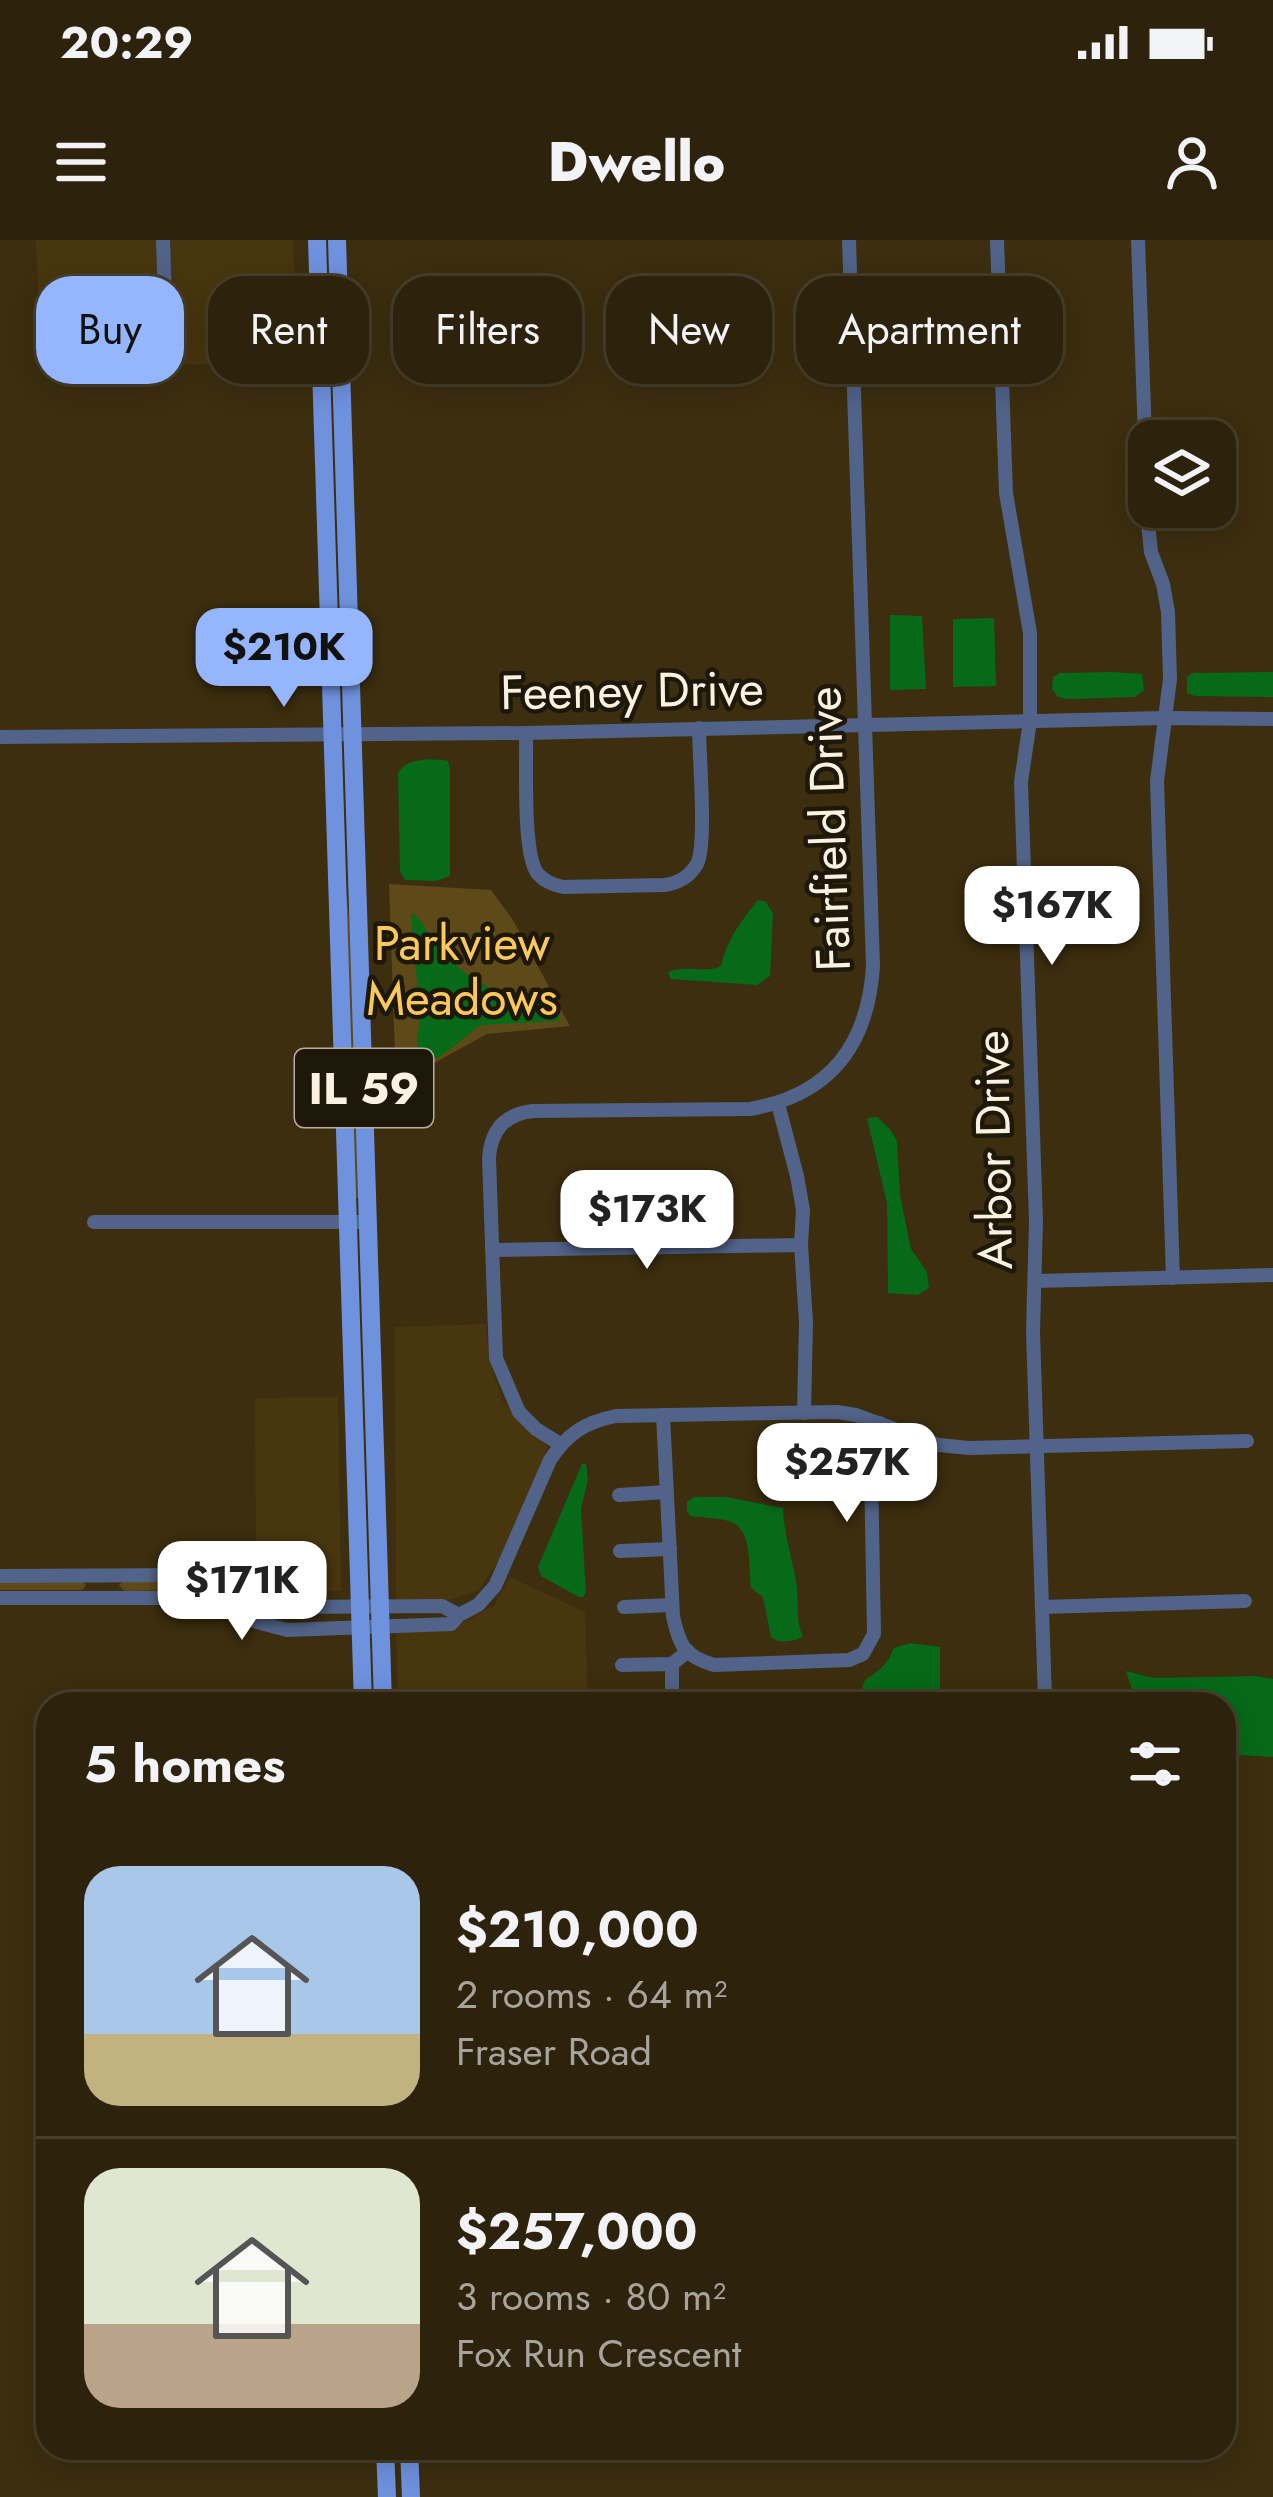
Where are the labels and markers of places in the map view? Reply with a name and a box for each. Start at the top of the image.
pin: $210K [200,608,368,710]
pin: $167K [968,866,1136,968]
pin: $173K [563,1170,731,1272]
pin: $257K [763,1423,931,1525]
pin: $171K [158,1541,326,1643]

